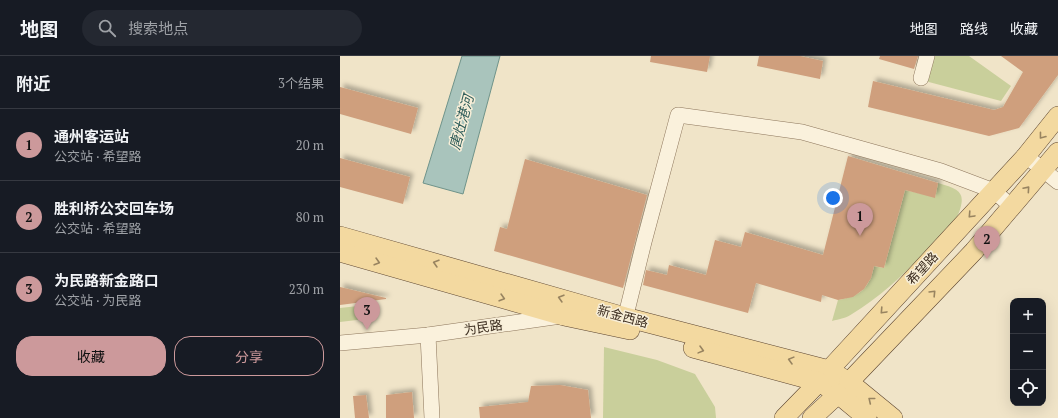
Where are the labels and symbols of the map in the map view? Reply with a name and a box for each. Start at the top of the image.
water label: 唐灶港河 [445,90,478,152]
one-way arrow [1040,132,1047,139]
one-way arrow [1022,187,1029,194]
your location [823,188,843,208]
pin: 1 [847,203,873,236]
one-way arrow [969,211,976,218]
pin: 2 [974,226,1000,259]
street label: 希望路 [902,248,942,288]
one-way arrow [374,257,381,266]
one-way arrow [433,259,440,268]
one-way arrow [929,290,936,298]
one-way arrow [499,293,506,302]
one-way arrow [558,294,565,303]
pin: 3 [354,297,380,330]
street label: 新金西路 [596,301,650,331]
one-way arrow [880,306,888,314]
street label: 为民路 [462,315,504,339]
one-way arrow [697,345,704,354]
one-way arrow [788,356,795,365]
one-way arrow [868,398,875,405]

